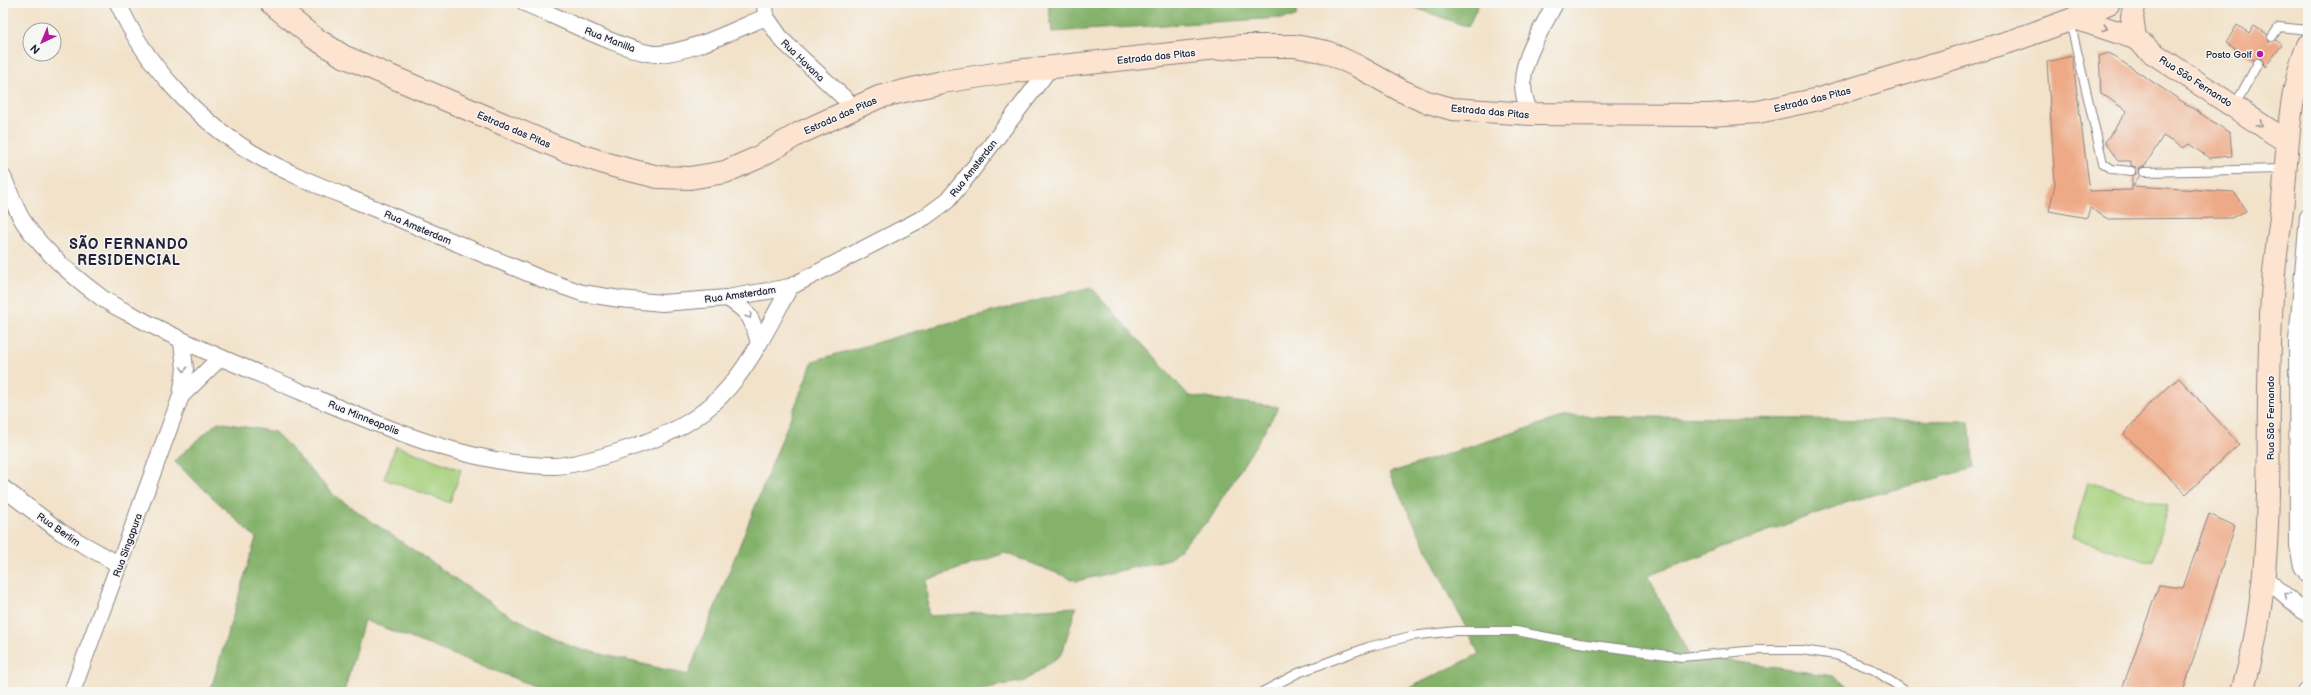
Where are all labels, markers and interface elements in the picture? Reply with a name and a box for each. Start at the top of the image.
north arrow [22,22,62,62]
one-way arrow [2102,23,2109,32]
street label: Rua Manilla [583,25,637,55]
street label: Rua Havana [778,37,827,85]
text: N [28,41,43,56]
street label: Estrada das Pitas [1116,47,1196,67]
place label: Posto Golf [2206,49,2252,61]
marker: Posto Golf [2255,49,2265,59]
street label: Rua São Fernando [2157,54,2234,110]
street label: Estrada das Pitas [1773,85,1852,115]
street label: Estrada das Pitas [802,94,879,137]
street label: Estrada das Pitas [1450,103,1530,121]
street label: Estrada das Pitas [475,109,552,151]
one-way arrow [2255,119,2262,126]
street label: Rua Amsterdan [948,137,1000,200]
street label: Rua Amsterdam [382,208,453,248]
district label: SÃO FERNANDO RESIDENCIAL [69,234,189,269]
street label: Rua Amsterdam [704,284,777,306]
one-way arrow [744,312,752,319]
one-way arrow [179,366,188,372]
street label: Rua São Fernando [2265,375,2277,460]
street label: Rua Minneapolis [326,398,401,438]
street label: Rua Berlim [34,510,82,549]
street label: Rua Singapura [111,512,145,579]
one-way arrow [2284,593,2291,600]

